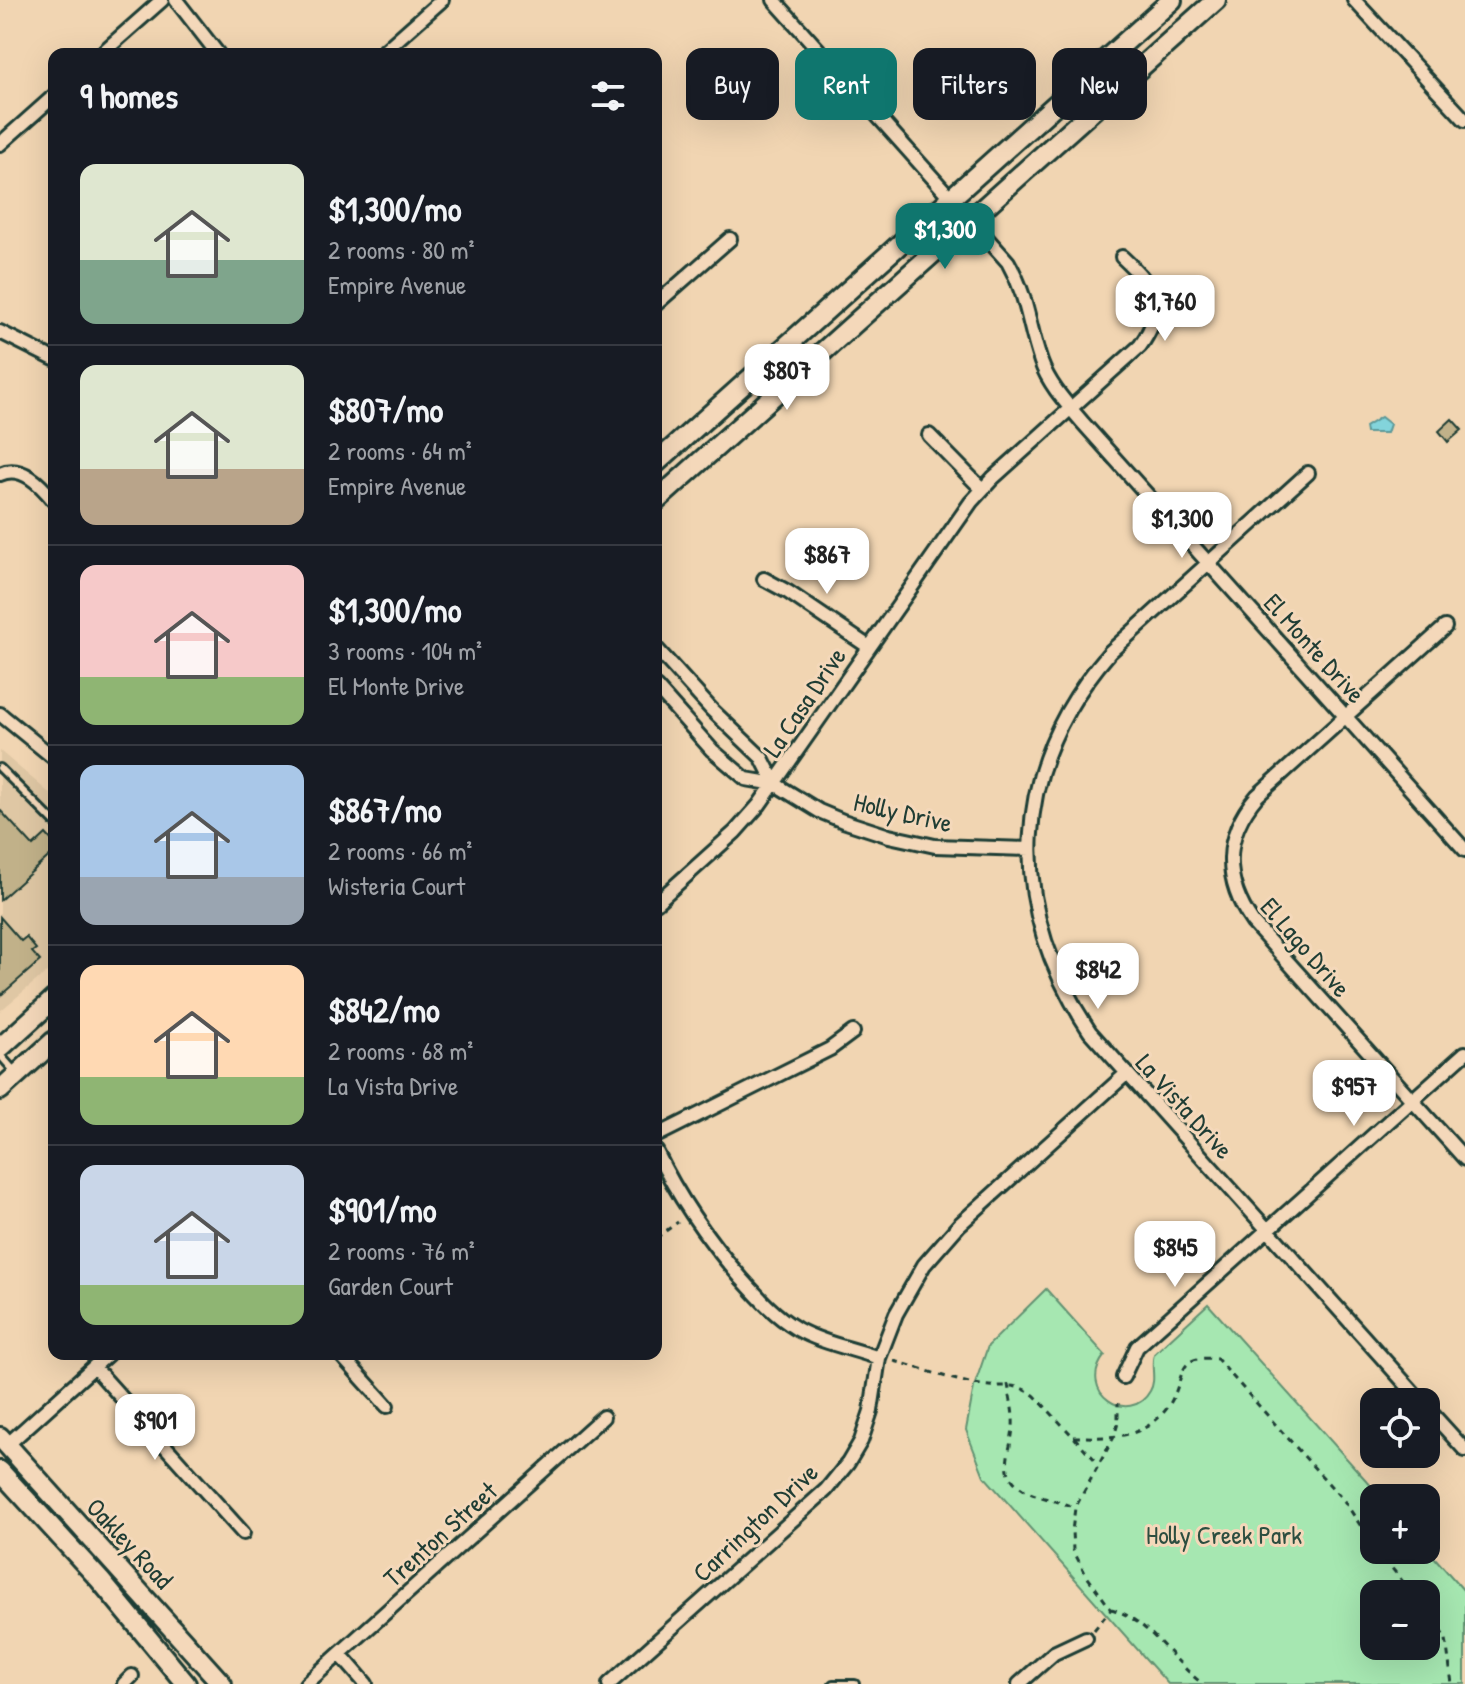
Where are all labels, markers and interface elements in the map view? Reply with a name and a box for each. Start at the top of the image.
chip: Buy [686,48,779,120]
chip: Rent [795,48,897,120]
chip: Filters [913,48,1036,120]
chip: New [1052,48,1147,120]
text: 9 homes [80,73,178,119]
icon: filters [586,74,630,118]
text: $1,300/mo [328,186,461,232]
icon: home [144,196,240,292]
pin: $1,300 [880,203,1010,271]
text: $1,300 [914,211,976,246]
text: 2 rooms · 80 m² [328,232,475,267]
text: Empire Avenue [328,267,466,302]
pin: $1,760 [1100,275,1230,343]
text: $1,760 [1134,283,1196,318]
pin: $807 [740,344,834,412]
text: $807 [763,352,811,387]
text: $807/mo [328,387,443,433]
icon: home [144,397,240,493]
text: 2 rooms · 64 m² [328,433,472,468]
text: Empire Avenue [328,468,466,503]
pin: $1,300 [1117,492,1247,560]
text: $1,300 [1151,500,1213,535]
pin: $867 [780,528,874,596]
text: $867 [803,536,851,571]
street label: El Monte Drive [1256,586,1374,710]
text: $1,300/mo [328,587,461,633]
icon: home [144,597,240,693]
text: 3 rooms · 104 m² [328,633,482,668]
street label: La Casa Drive [754,640,854,764]
text: El Monte Drive [328,668,464,703]
street label: Holly Drive [850,784,956,840]
text: $867/mo [328,787,442,833]
icon: home [144,797,240,893]
text: 2 rooms · 66 m² [328,833,472,868]
text: Wisteria Court [328,868,465,903]
street label: El Lago Drive [1253,890,1359,1004]
pin: $842 [1051,943,1145,1011]
text: $842 [1075,951,1121,986]
text: $842/mo [328,987,440,1033]
icon: home [144,997,240,1093]
text: 2 rooms · 68 m² [328,1033,473,1068]
street label: La Vista Drive [1128,1046,1242,1166]
pin: $957 [1307,1060,1401,1128]
text: La Vista Drive [328,1068,458,1103]
text: $957 [1331,1068,1377,1103]
text: $901/mo [328,1187,437,1233]
icon: home [144,1197,240,1293]
pin: $845 [1128,1221,1222,1289]
text: $845 [1152,1229,1198,1264]
text: 2 rooms · 76 m² [328,1233,475,1268]
text: Garden Court [328,1268,453,1303]
map controls [1360,1388,1440,1660]
button: locate [1360,1388,1440,1468]
pin: $901 [108,1394,202,1462]
text: $901 [133,1402,177,1437]
street label: Carrington Drive [685,1455,825,1589]
street label: Trenton Street [376,1473,505,1595]
button: + [1360,1484,1440,1564]
street label: Oakley Road [79,1490,181,1596]
park label: Holly Creek Park [1146,1517,1302,1552]
button: − [1360,1580,1440,1660]

